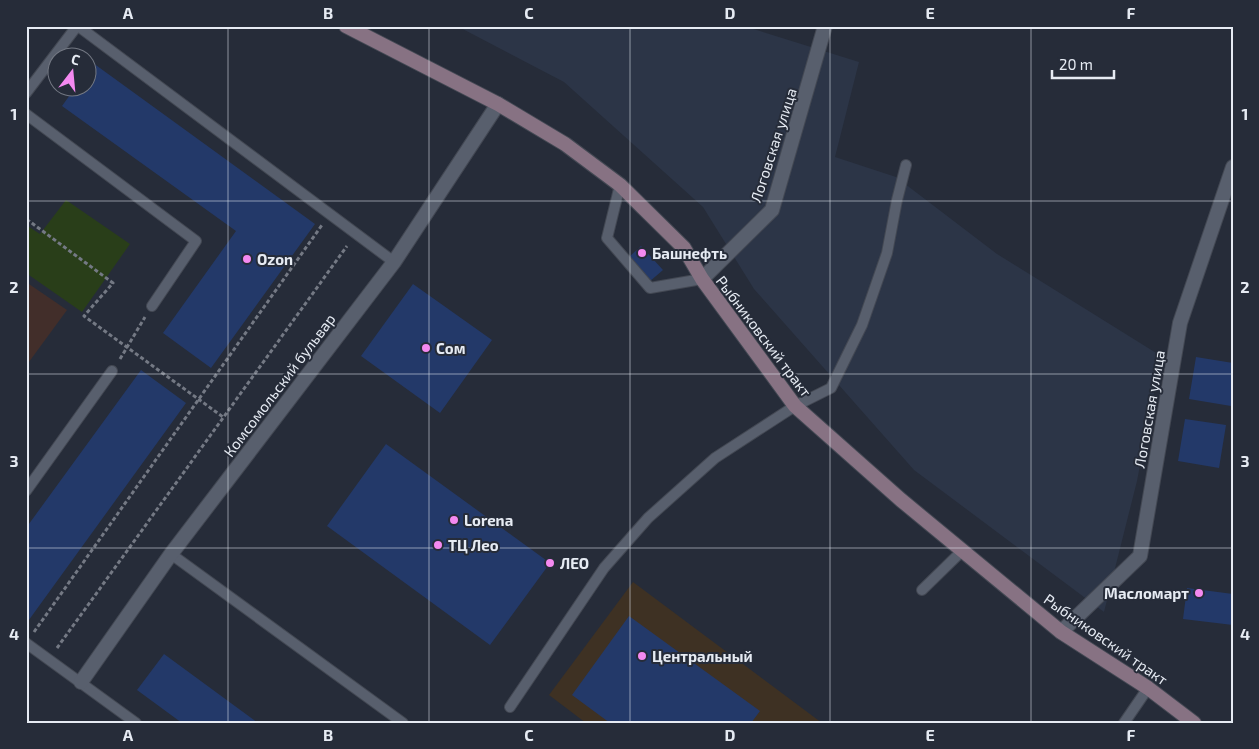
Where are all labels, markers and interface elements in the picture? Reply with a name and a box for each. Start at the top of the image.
text: A [123,3,134,22]
text: B [323,3,333,22]
text: C [524,3,534,22]
text: D [725,3,736,22]
text: E [925,3,935,22]
text: F [1127,3,1136,22]
north arrow [48,48,98,98]
scale bar [1052,48,1114,80]
text: С [69,50,82,68]
text: 20 m [1059,55,1093,73]
street label: Логовская улица [746,86,801,205]
text: 1 [11,104,17,123]
text: 1 [1242,104,1248,123]
place label: Башнефть [652,244,727,262]
marker: Башнефть [636,247,648,259]
place label: Ozon [257,250,293,268]
marker: Ozon [241,253,253,265]
street label: Рыбниковский тракт [713,272,815,400]
text: 2 [9,277,19,296]
text: 2 [1240,277,1250,296]
street label: Комсомольский бульвар [219,310,339,461]
place label: Сом [436,339,465,357]
marker: Сом [420,342,432,354]
street label: Логовская улица [1130,349,1169,469]
text: 3 [9,451,19,470]
text: 3 [1240,451,1250,470]
place label: Lorena [464,511,513,529]
marker: Lorena [448,514,460,526]
place label: ТЦ Лео [448,536,499,554]
marker: ТЦ Лео [432,539,444,551]
place label: ЛЕО [560,554,589,572]
marker: ЛЕО [544,557,556,569]
place label: Масломарт [1104,584,1189,602]
marker: Масломарт [1193,587,1205,599]
street label: Рыбниковский тракт [1041,590,1171,688]
text: 4 [9,624,19,643]
text: 4 [1240,624,1250,643]
place label: Центральный [652,647,753,665]
marker: Центральный [636,650,648,662]
text: A [123,725,134,744]
text: B [323,725,333,744]
text: C [524,725,534,744]
text: D [725,725,736,744]
text: E [925,725,935,744]
text: F [1127,725,1136,744]

